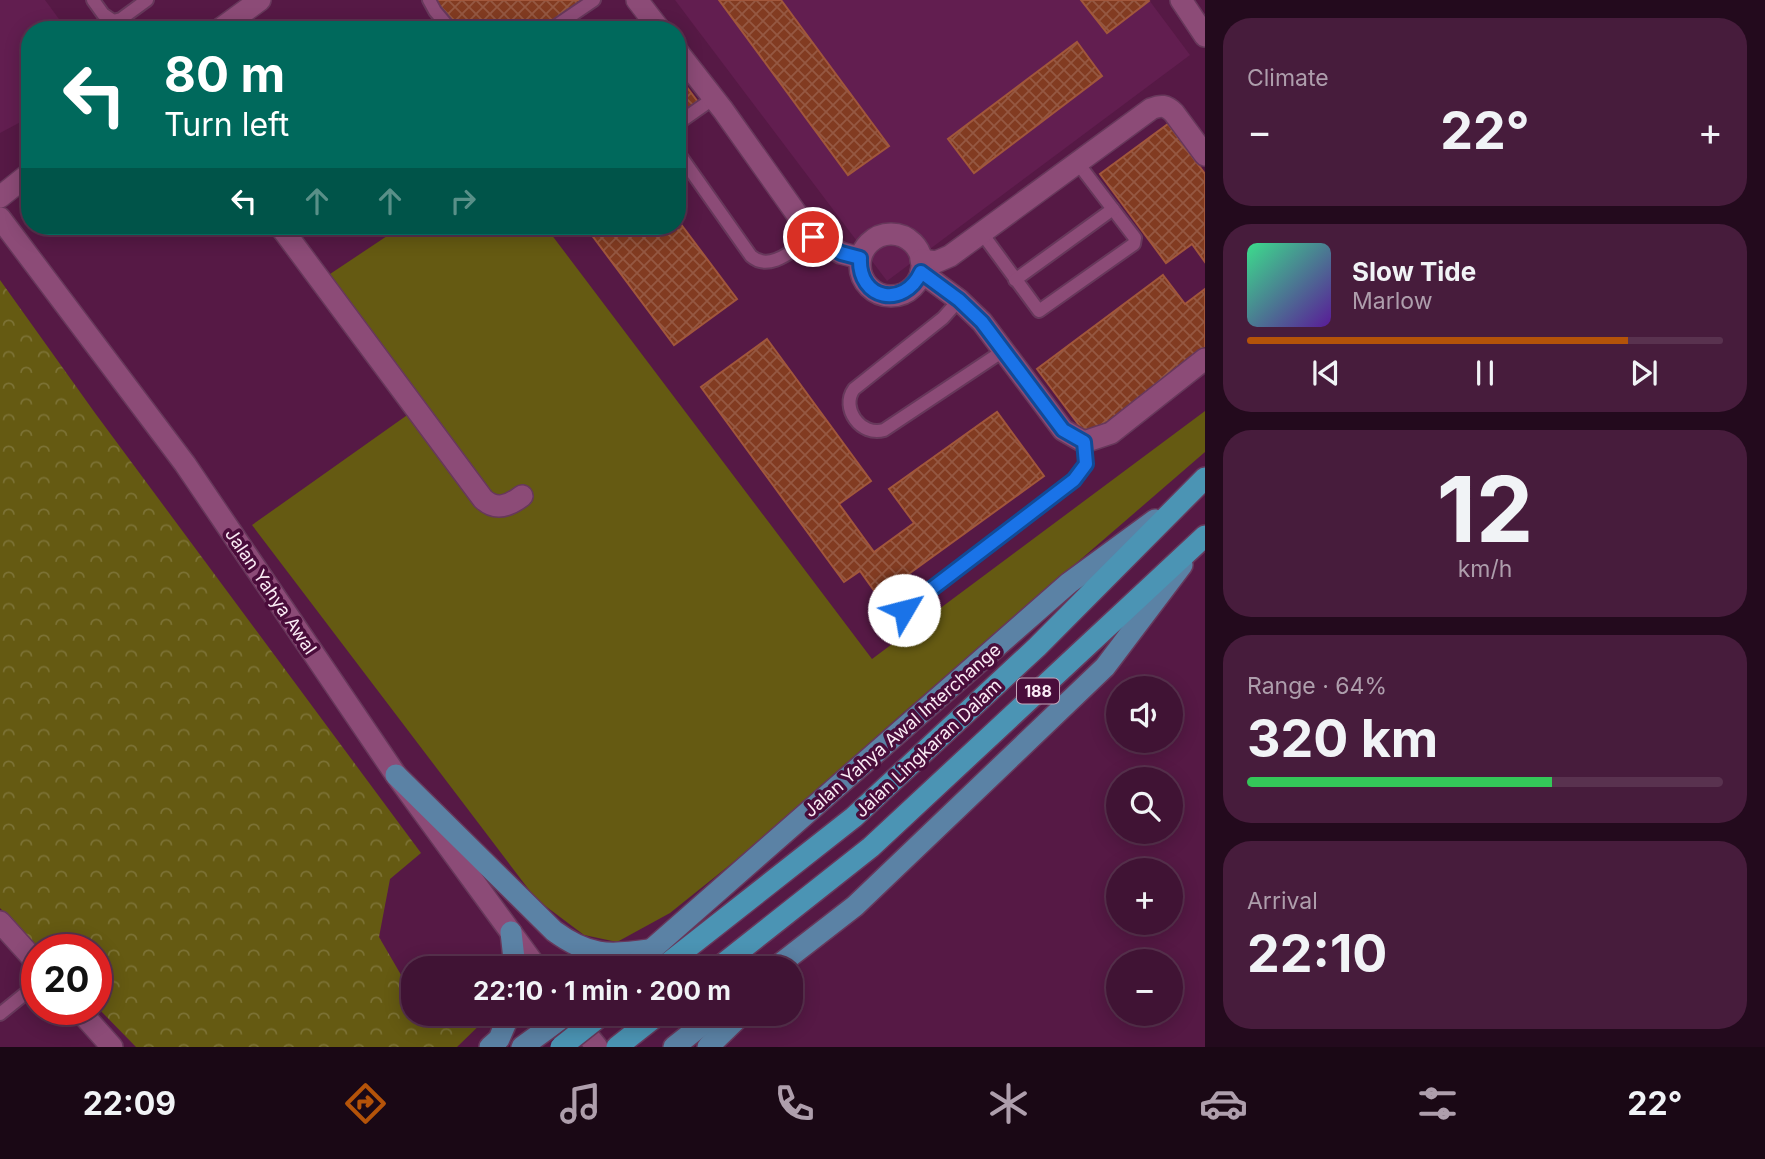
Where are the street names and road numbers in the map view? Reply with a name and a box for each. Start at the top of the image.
street label: Jalan Yahya Awal [221,524,321,658]
street label: Jalan Yahya Awal Interchange [799,639,1005,821]
street label: Jalan Lingkaran Dalam [850,675,1006,821]
road number: 188 [1017,678,1059,704]

